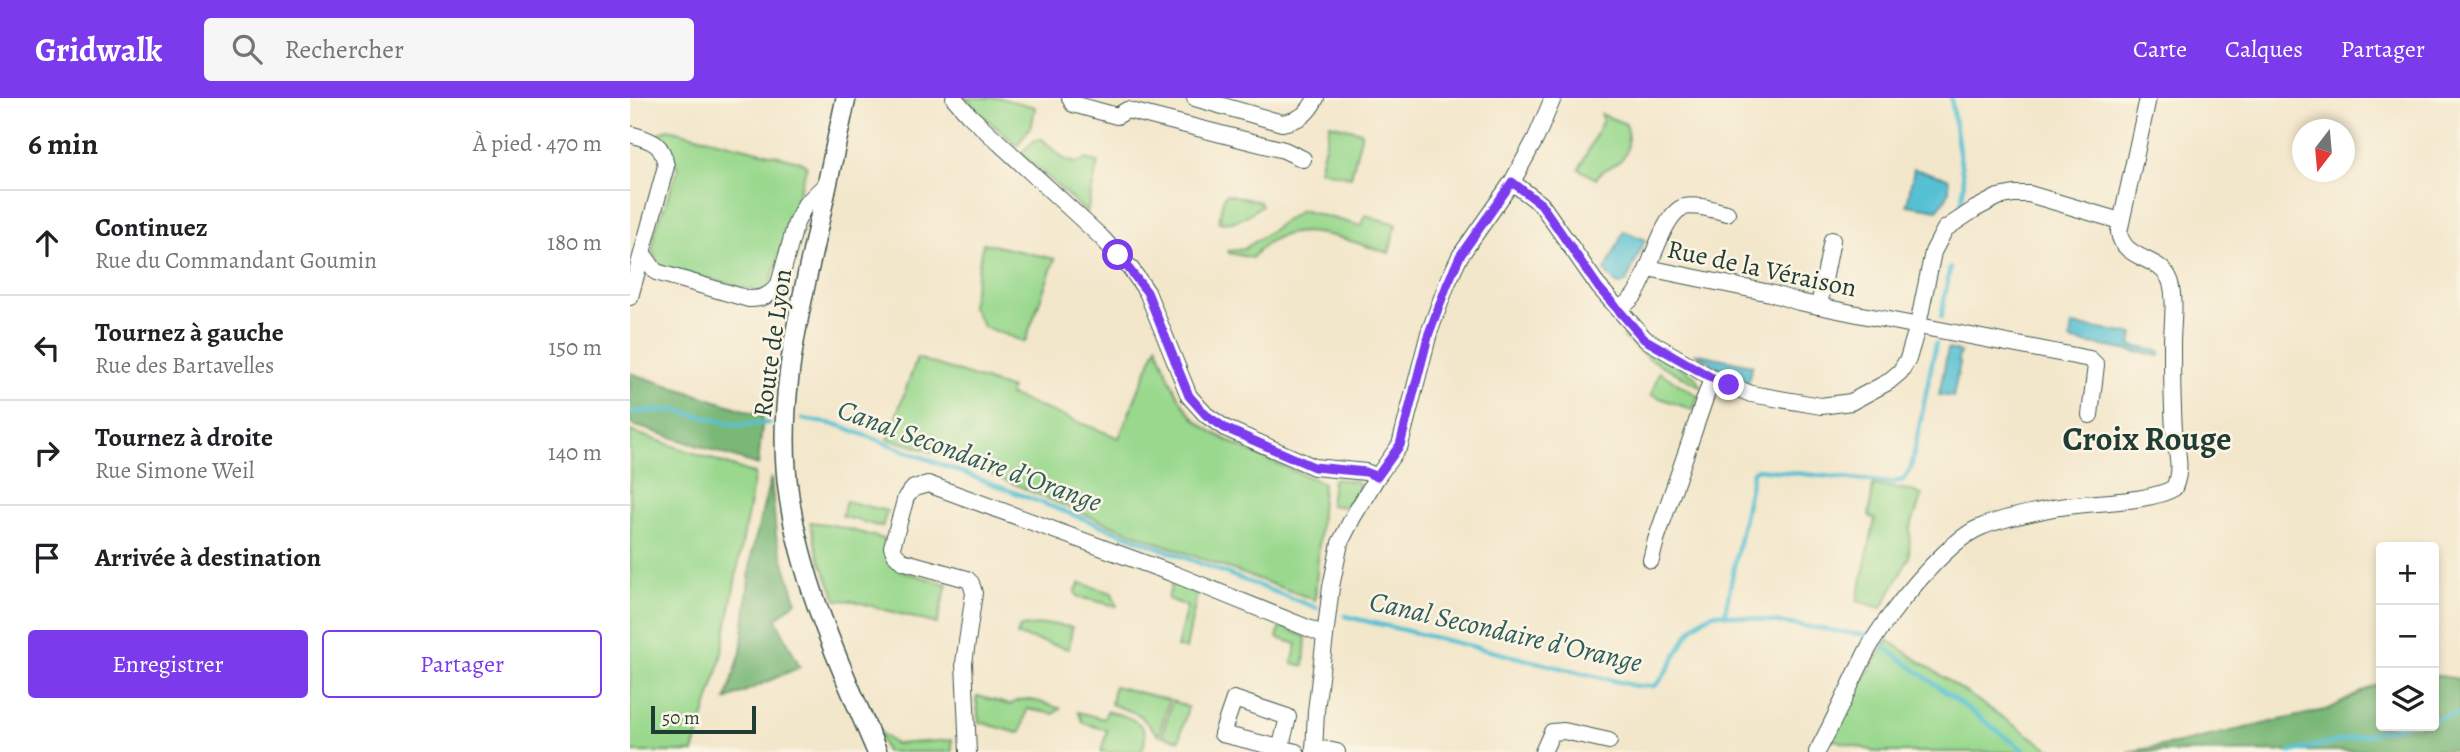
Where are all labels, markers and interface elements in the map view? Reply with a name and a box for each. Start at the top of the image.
search box [204,18,694,81]
text: Gridwalk [35,27,162,72]
icon: search [228,30,266,68]
text: Rechercher [284,32,404,67]
text: Carte [2133,33,2187,65]
text: Calques [2225,33,2303,65]
text: Partager [2341,33,2425,65]
north arrow [2292,119,2355,182]
text: 6 min [28,124,98,164]
text: À pied · 470 m [473,128,602,159]
text: Continuez [95,210,208,245]
icon: ahead [28,224,66,262]
text: 180 m [547,227,602,258]
street label: Rue de la Véraison [1664,231,1860,306]
route start [1102,239,1133,270]
text: Rue du Commandant Goumin [95,245,377,276]
street label: Route de Lyon [745,267,800,420]
text: Tournez à gauche [95,315,284,350]
icon: left [28,329,66,367]
text: 150 m [548,332,602,363]
text: Rue des Bartavelles [95,350,274,381]
route end [1713,369,1744,400]
water label: Canal Secondaire d'Orange [832,390,1107,521]
district label: Croix Rouge [2063,416,2231,461]
text: Tournez à droite [95,420,273,455]
icon: right [28,434,66,472]
text: 140 m [548,437,602,468]
text: Rue Simone Weil [95,455,254,486]
icon: arrive [28,539,66,577]
text: Arrivée à destination [95,540,321,575]
map controls [2376,542,2439,731]
button: + [2376,542,2439,605]
water label: Canal Secondaire d'Orange [1366,582,1646,682]
button: − [2376,605,2439,668]
button: Enregistrer [28,630,308,698]
button: Partager [322,630,602,698]
button: layers [2376,668,2439,731]
scale bar [651,703,756,735]
text: 50 m [662,705,700,731]

